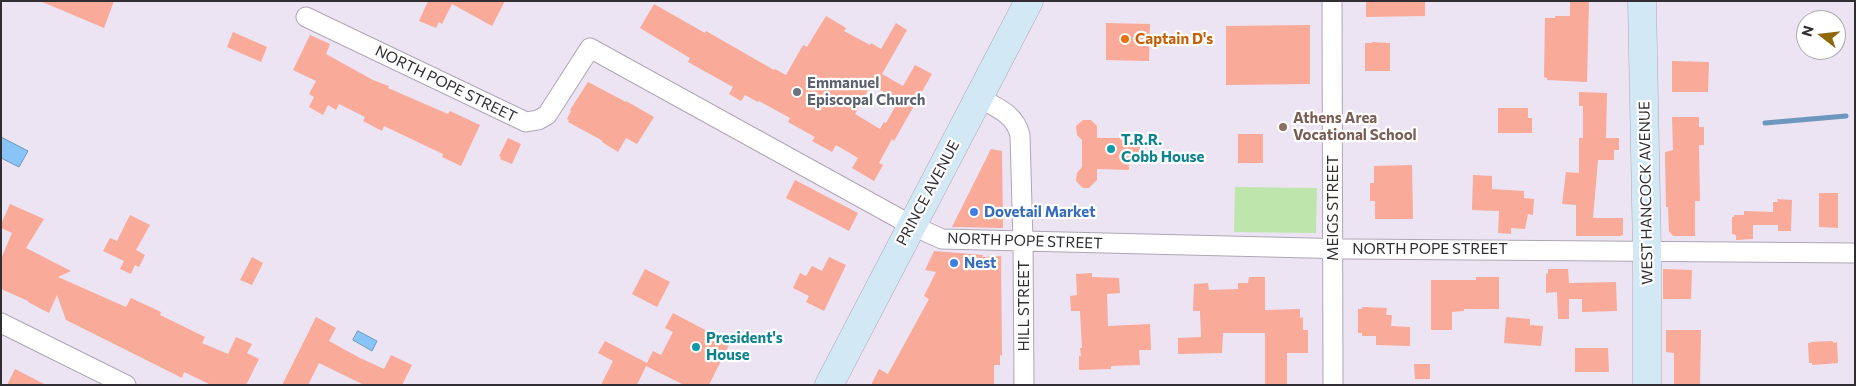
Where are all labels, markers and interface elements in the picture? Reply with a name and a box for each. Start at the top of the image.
north arrow [1796,10,1846,60]
text: N [1797,24,1817,38]
place label: Captain D's [1135,30,1213,48]
marker: Captain D's [1119,33,1131,45]
street label: NORTH POPE STREET [372,42,520,126]
place label: Emmanuel Episcopal Church [807,74,925,109]
marker: Emmanuel Episcopal Church [791,86,803,98]
street label: WEST HANCOCK AVENUE [1635,101,1657,285]
place label: Athens Area Vocational School [1293,109,1417,144]
marker: Athens Area Vocational School [1277,121,1289,133]
place label: T.R.R. Cobb House [1121,131,1204,166]
street label: PRINCE AVENUE [893,137,963,249]
marker: T.R.R. Cobb House [1105,143,1117,155]
street label: MEIGS STREET [1324,155,1342,261]
place label: Dovetail Market [984,203,1095,221]
marker: Dovetail Market [968,206,980,218]
street label: NORTH POPE STREET [947,229,1103,253]
street label: NORTH POPE STREET [1352,240,1508,258]
place label: Nest [964,254,996,272]
marker: Nest [948,257,960,269]
street label: HILL STREET [1015,260,1033,352]
place label: President's House [706,329,783,364]
marker: President's House [690,341,702,353]

